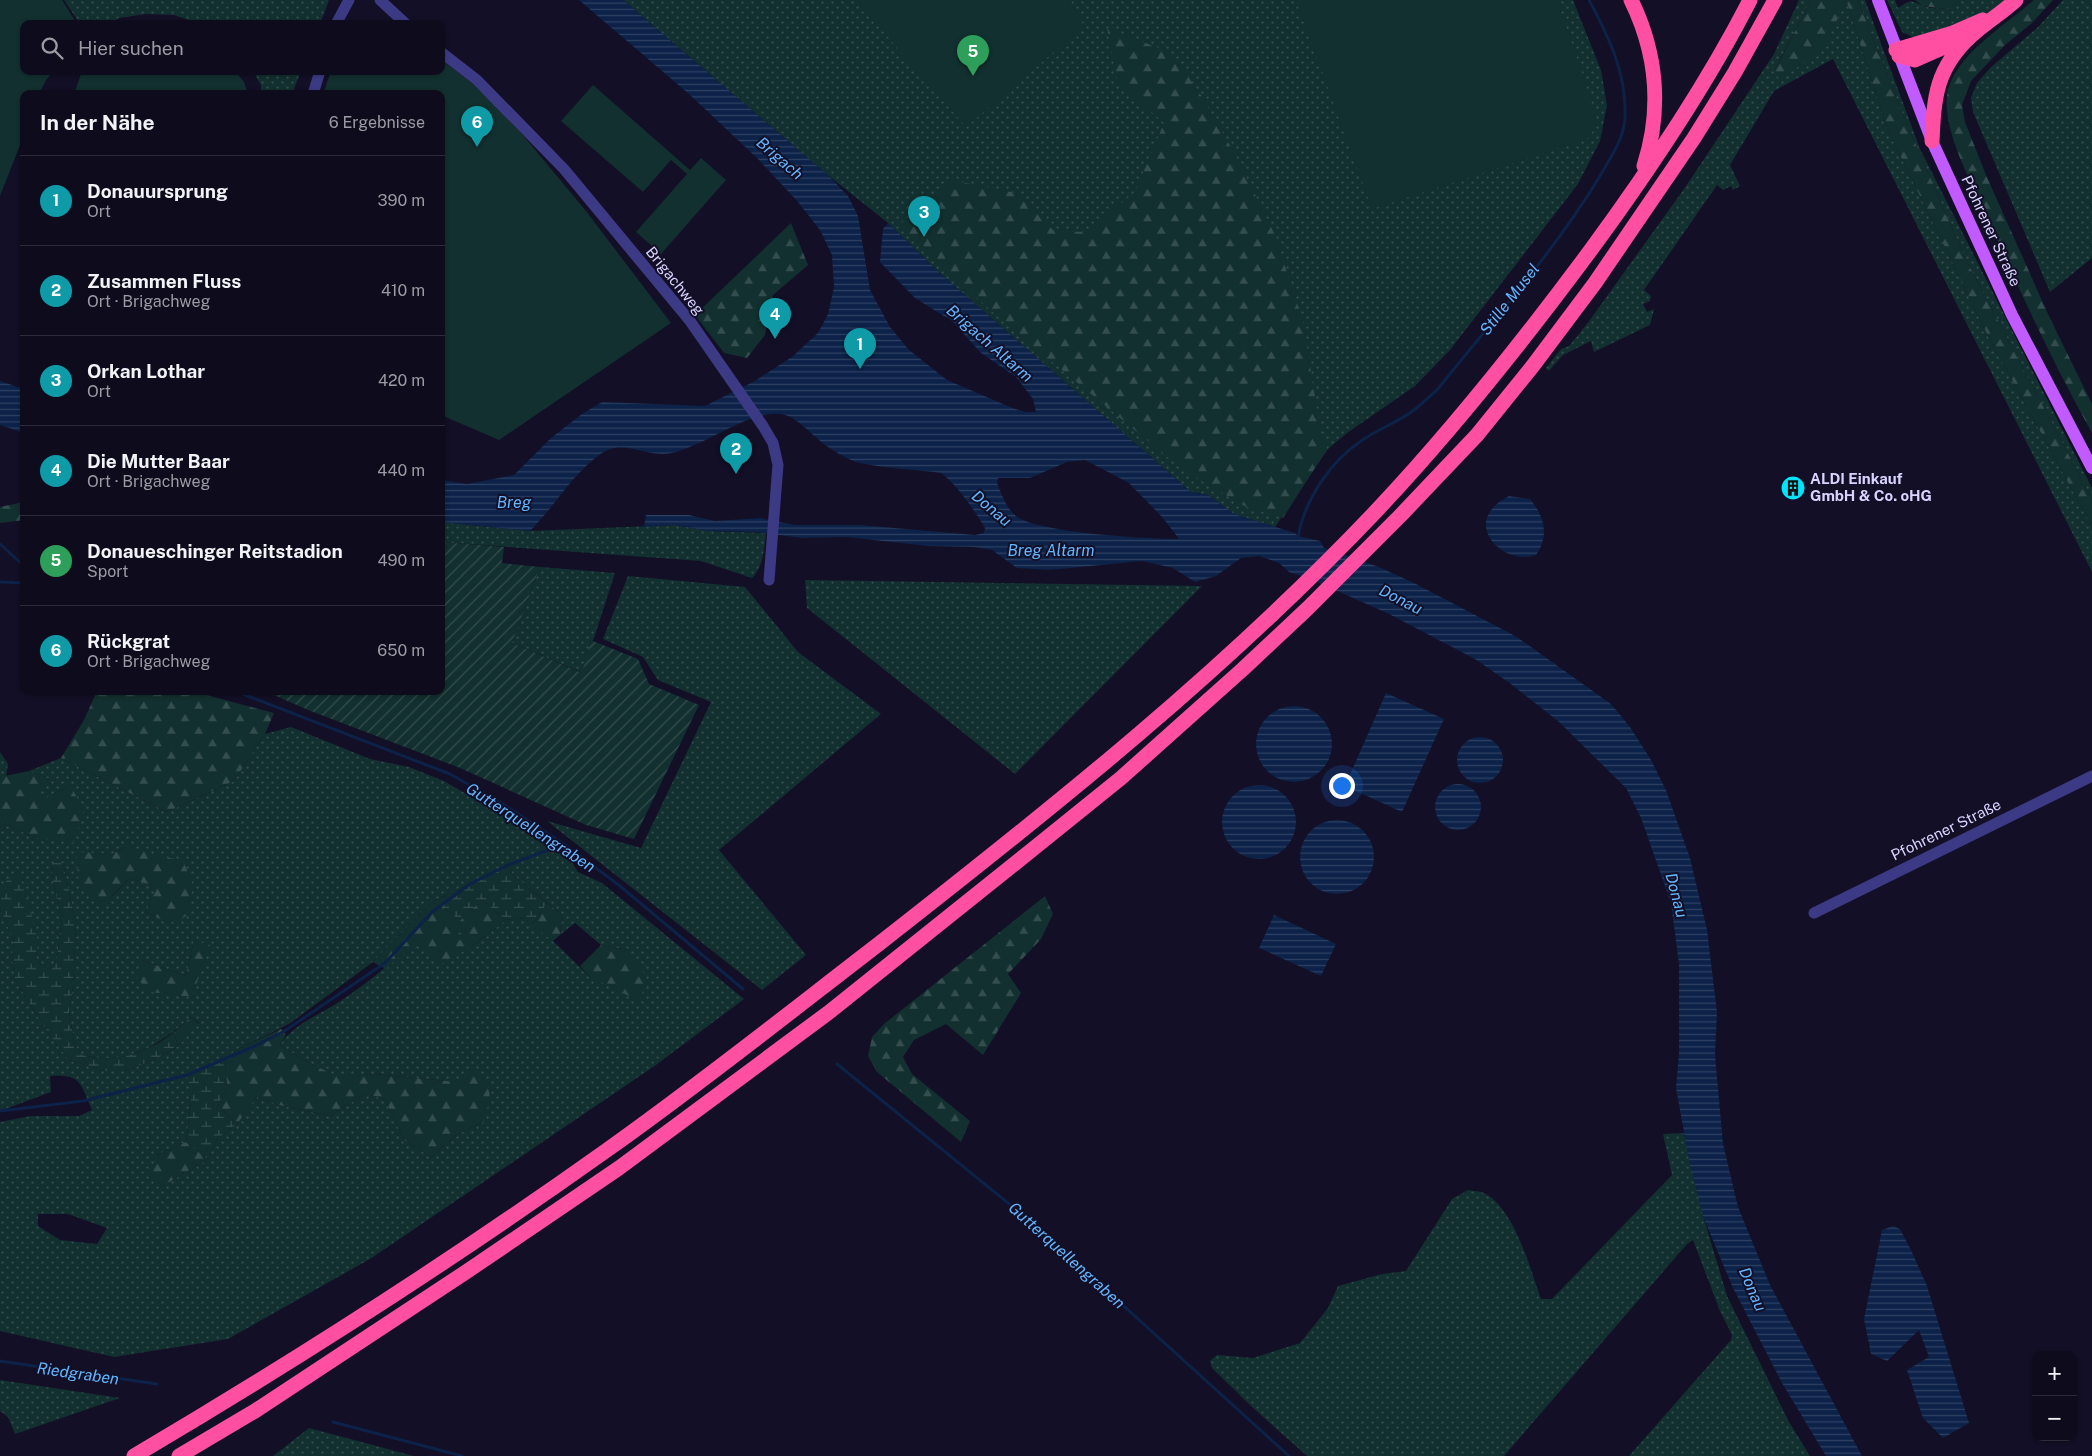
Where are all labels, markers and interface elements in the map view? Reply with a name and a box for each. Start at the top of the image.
search box [20,20,445,75]
icon: search [38,34,66,62]
pin: 5 [957,35,989,76]
text: Hier suchen [78,37,184,59]
pin: 6 [461,106,493,147]
text: In der Nähe [40,110,155,135]
text: 6 Ergebnisse [329,113,425,132]
water label: Brigach [753,133,807,184]
street label: Pfohrener Straße [1958,173,2025,289]
text: Donauursprung [87,180,228,202]
text: 1 [53,191,59,210]
text: 390 m [378,191,425,210]
pin: 3 [908,196,940,237]
text: Ort [87,202,111,221]
street label: Brigachweg [643,243,708,318]
water label: Stille Musel [1476,260,1543,339]
text: Zusammen Fluss [87,270,241,292]
text: 2 [51,281,61,300]
text: 410 m [381,281,425,300]
text: Ort · Brigachweg [87,292,211,311]
pin: 4 [759,298,791,339]
water label: Brigach Altarm [943,301,1037,386]
pin: 1 [844,328,876,369]
text: Orkan Lothar [87,360,205,382]
text: 3 [51,371,61,390]
text: 420 m [378,371,425,390]
text: Ort [87,382,111,401]
pin: 2 [720,433,752,474]
text: Die Mutter Baar [87,450,230,472]
text: 4 [51,461,61,480]
text: 440 m [377,461,425,480]
place label: ALDI Einkauf GmbH & Co. oHG [1810,470,1932,504]
text: Ort · Brigachweg [87,472,211,491]
building icon: ALDI Einkauf GmbH & Co. oHG [1780,475,1806,501]
water label: Donau [968,486,1015,530]
water label: Breg [497,493,532,512]
text: Donaueschinger Reitstadion [87,540,343,562]
water label: Breg Altarm [1007,541,1095,560]
text: 5 [51,551,61,570]
text: 490 m [378,551,425,570]
text: Sport [87,562,129,581]
water label: Donau [1376,581,1426,618]
text: Rückgrat [87,630,170,652]
text: 6 [51,641,61,660]
text: 650 m [377,641,425,660]
text: Ort · Brigachweg [87,652,211,671]
your location [1329,773,1355,799]
water label: Gutterquellengraben [463,779,599,876]
street label: Pfohrener Straße [1888,796,2004,864]
water label: Donau [1661,871,1692,920]
water label: Gutterquellengraben [1005,1198,1129,1313]
water label: Donau [1735,1264,1770,1314]
map controls [2032,1351,2077,1441]
button: + [2032,1351,2077,1396]
water label: Riedgraben [36,1358,120,1389]
button: − [2032,1396,2077,1441]

